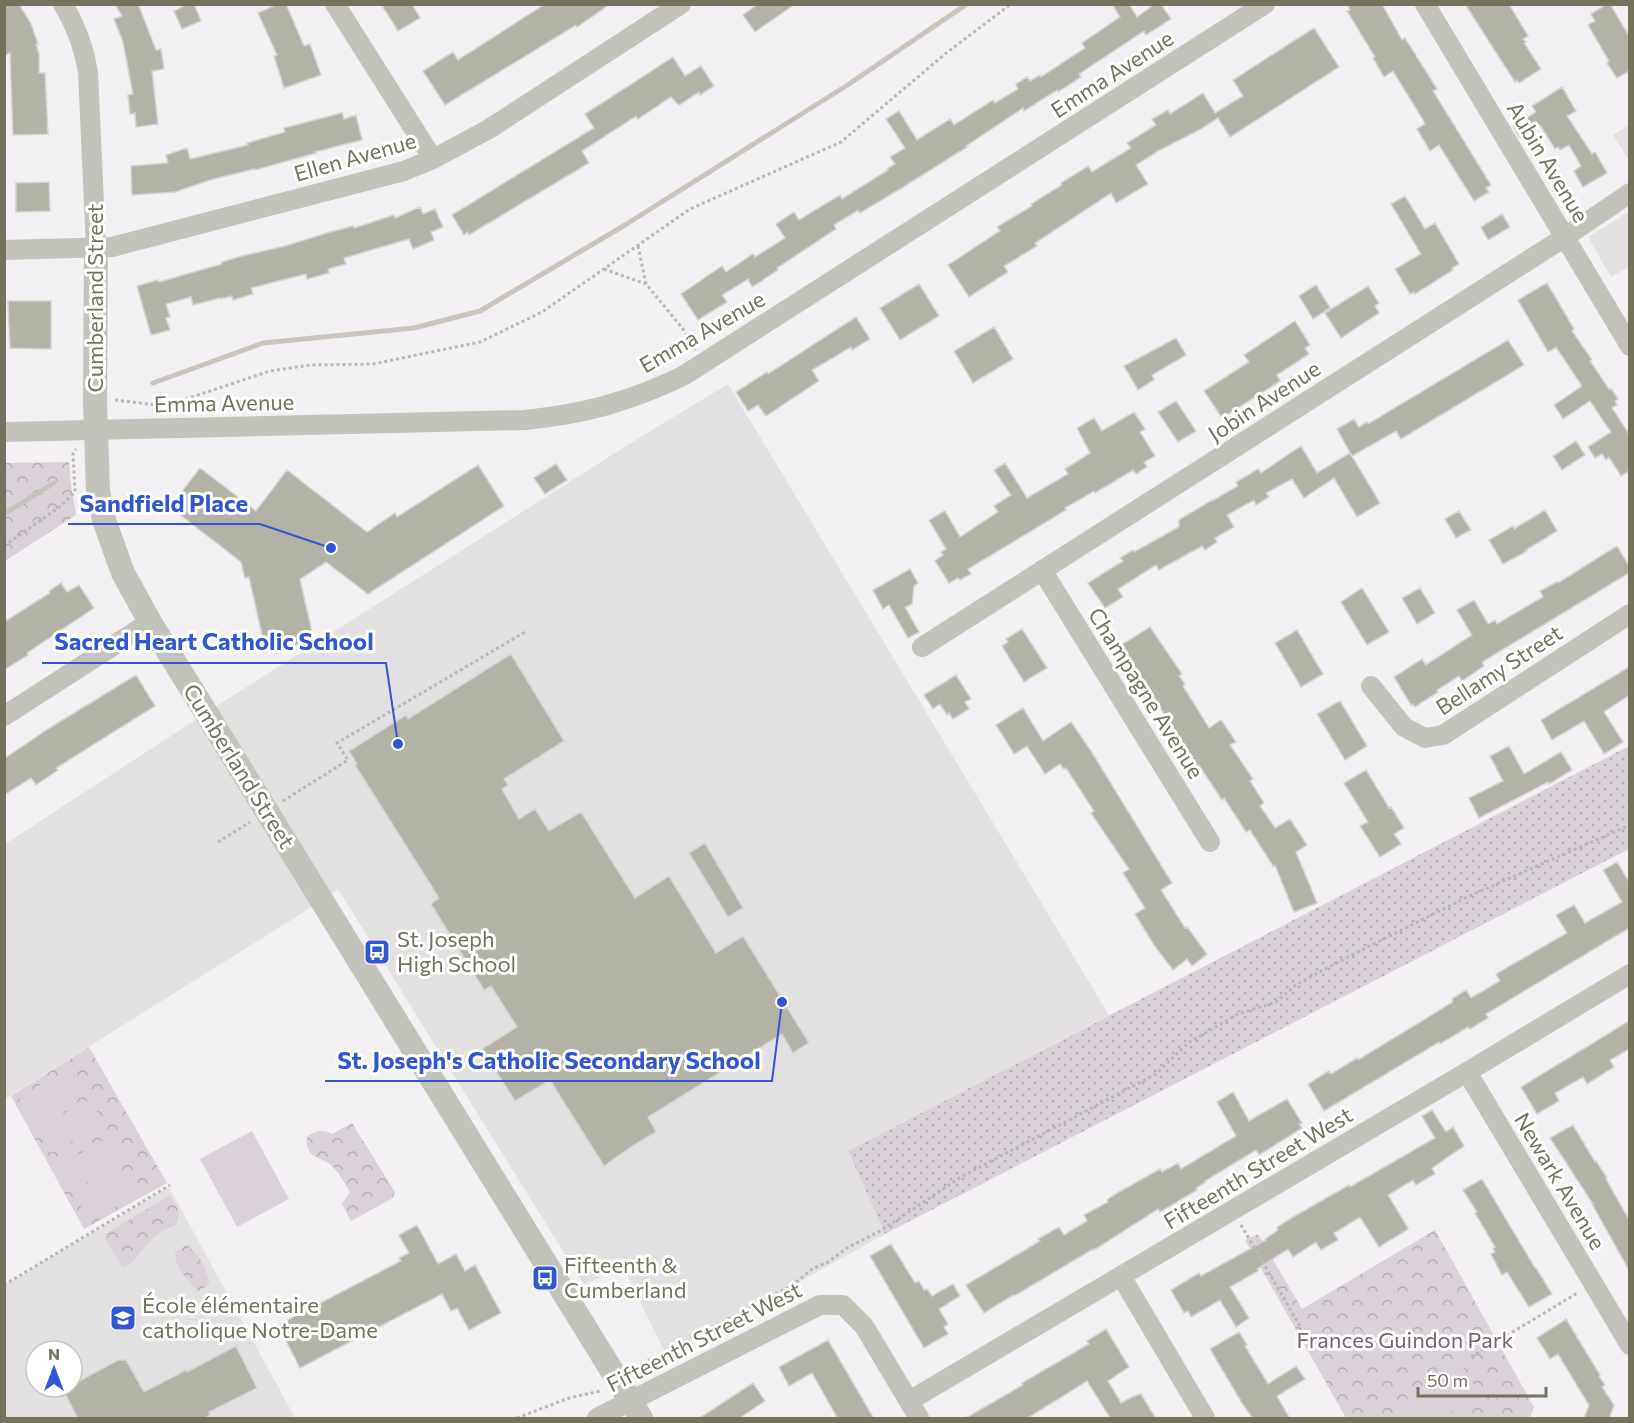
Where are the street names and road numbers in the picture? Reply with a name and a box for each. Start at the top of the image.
street label: Emma Avenue [1045,24,1178,123]
street label: Aubin Avenue [1502,96,1595,227]
street label: Ellen Avenue [291,126,419,187]
street label: Cumberland Street [81,204,108,392]
street label: Emma Avenue [634,285,769,378]
street label: Jobin Avenue [1203,354,1325,447]
street label: Emma Avenue [154,388,294,417]
street label: Champagne Avenue [1083,602,1210,783]
street label: Bellamy Street [1430,619,1567,720]
street label: Cumberland Street [178,679,301,853]
street label: Fifteenth Street West [1158,1101,1357,1235]
street label: Newark Avenue [1509,1107,1612,1254]
street label: Fifteenth Street West [602,1276,806,1397]

